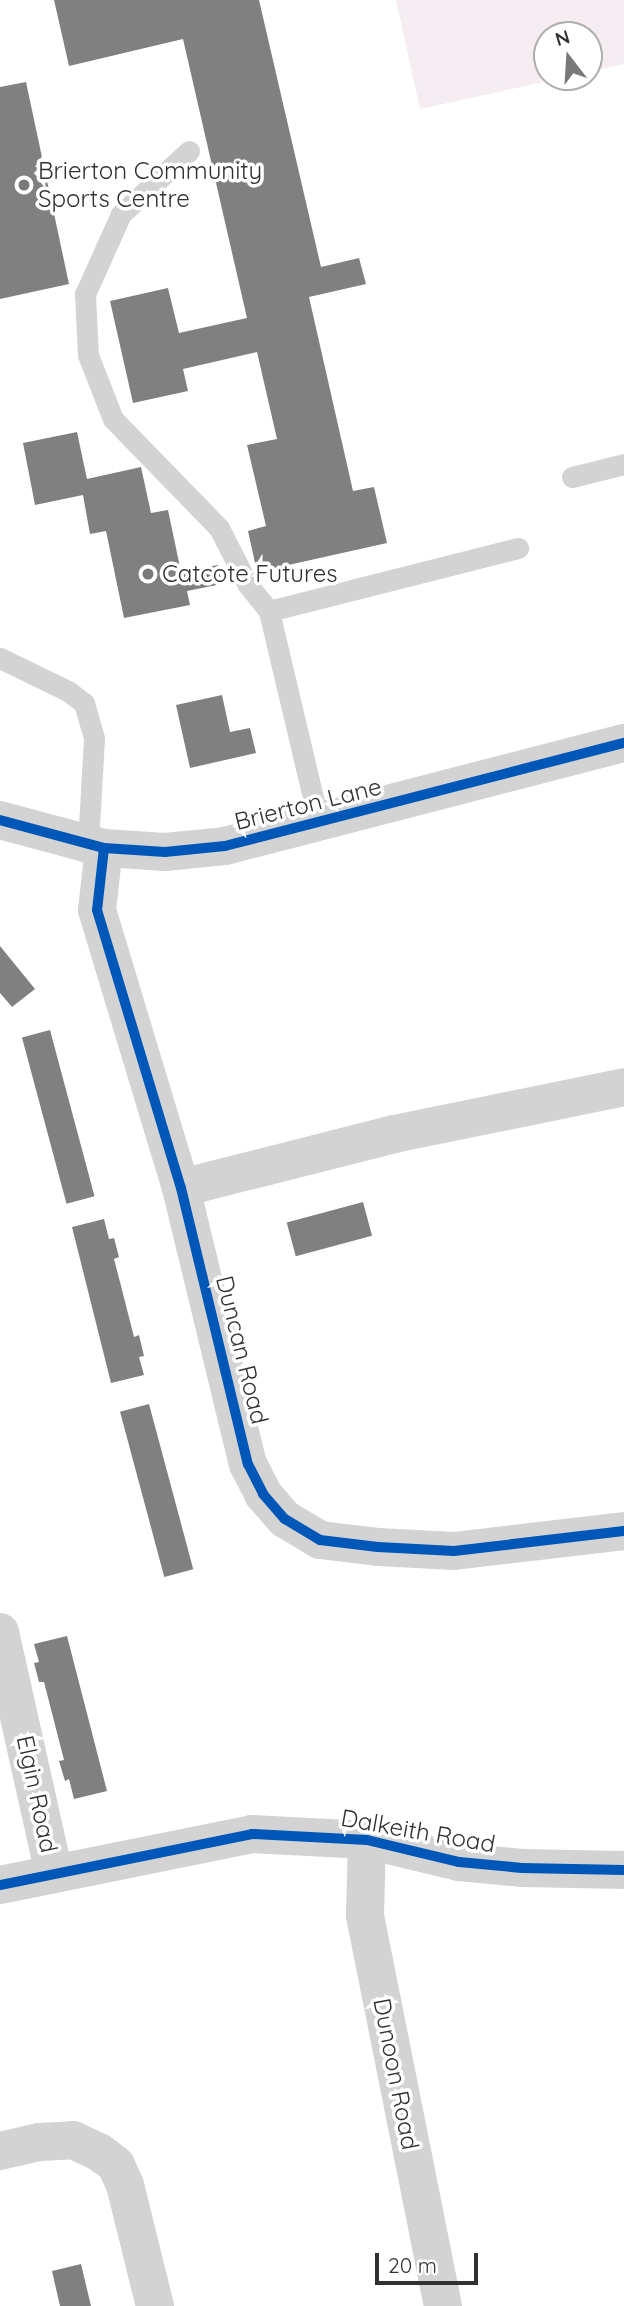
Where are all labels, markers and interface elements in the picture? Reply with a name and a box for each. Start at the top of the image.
north arrow [533,21,603,91]
text: N [552,24,573,51]
place label: Brierton Community Sports Centre [38,157,262,213]
marker: Brierton Community Sports Centre [16,177,32,193]
place label: Catcote Futures [162,560,337,588]
marker: Catcote Futures [140,566,156,582]
street label: Brierton Lane [232,772,384,836]
street label: Duncan Road [210,1273,274,1427]
street label: Elgin Road [11,1733,63,1855]
street label: Dalkeith Road [339,1803,497,1859]
street label: Dunoon Road [367,1996,425,2152]
scale bar [379,2240,482,2284]
text: 20 m [388,2252,437,2278]

